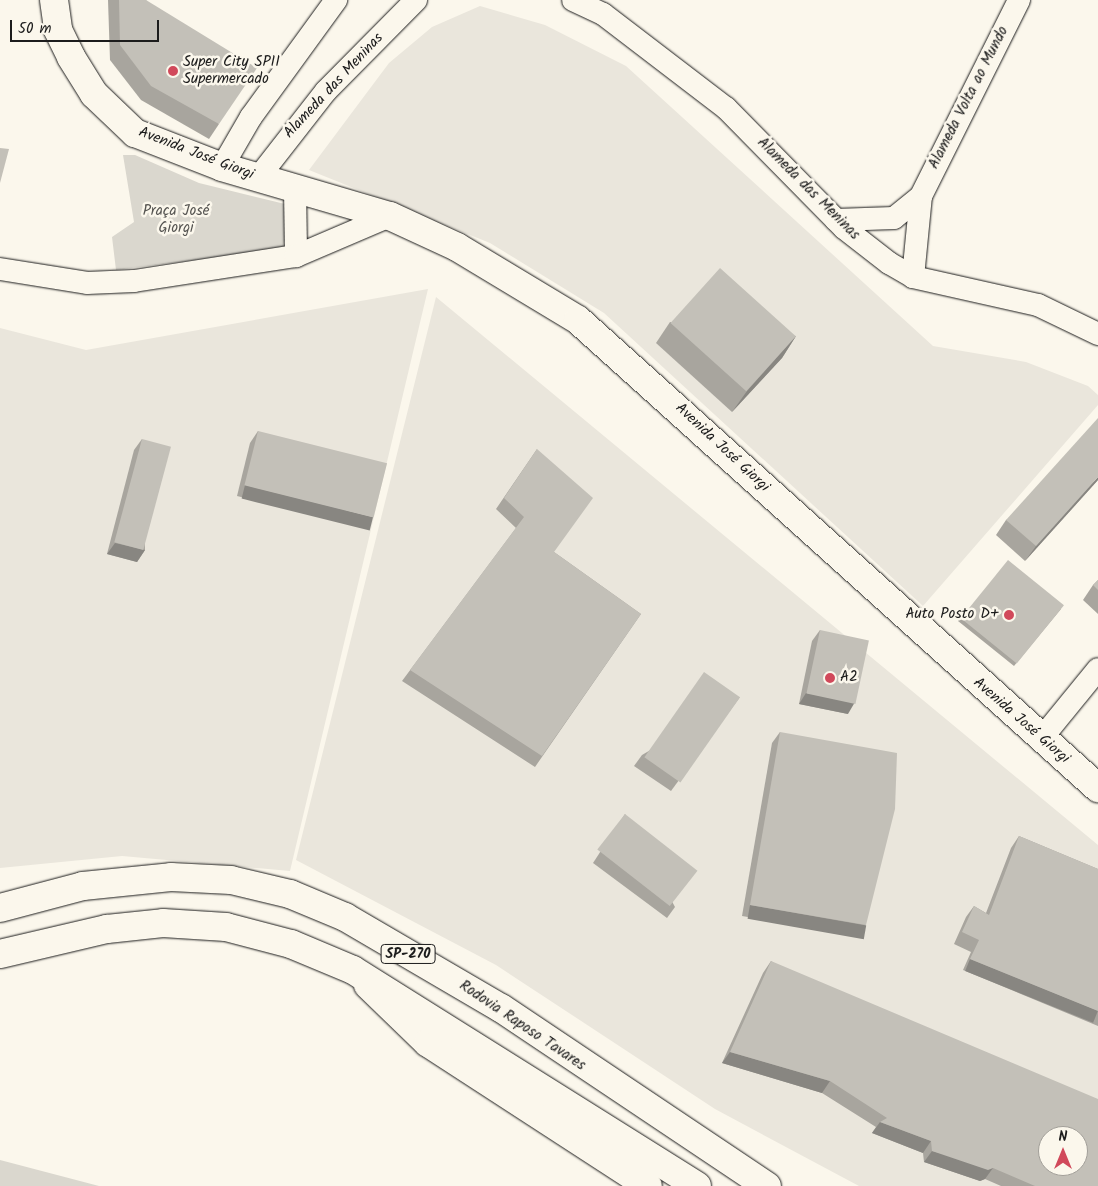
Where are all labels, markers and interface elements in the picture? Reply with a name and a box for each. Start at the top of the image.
scale bar [12,10,161,42]
text: 50 m [18,17,52,41]
street label: Alameda Volta ao Mundo [925,24,1013,172]
street label: Alameda das Meninas [281,30,387,142]
place label: Super City SPII Supermercado [183,53,280,88]
marker: Super City SPII Supermercado [167,65,179,77]
street label: Avenida José Giorgi [136,124,256,184]
street label: Alameda das Meninas [753,134,863,244]
park label: Praça José Giorgi [143,202,209,237]
street label: Avenida José Giorgi [671,400,773,496]
place label: Auto Posto D+ [905,606,999,624]
marker: Auto Posto D+ [1003,609,1015,621]
place label: A2 [840,669,858,687]
marker: A2 [824,672,836,684]
street label: Avenida José Giorgi [969,674,1073,768]
road number: SP-270 [380,942,436,966]
street label: Rodovia Raposo Tavares [456,977,588,1075]
north arrow [1038,1126,1088,1176]
text: N [1059,1126,1067,1148]

